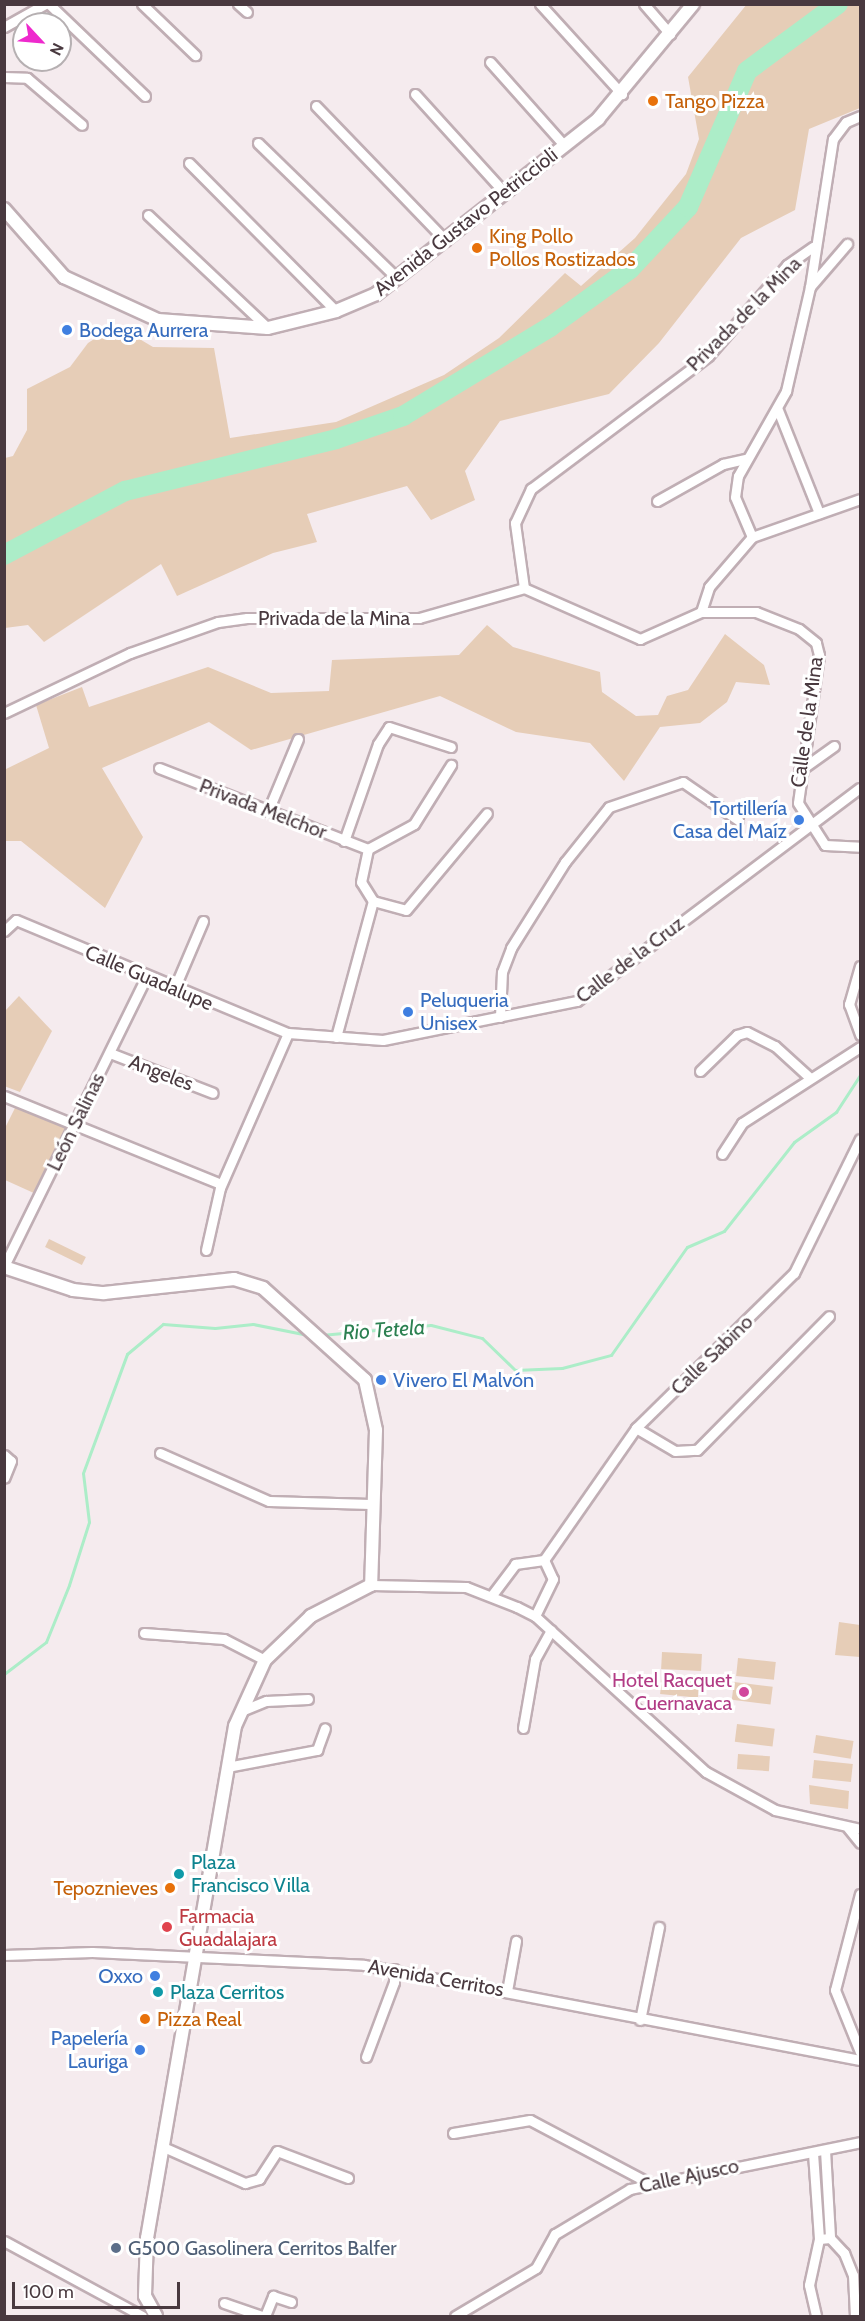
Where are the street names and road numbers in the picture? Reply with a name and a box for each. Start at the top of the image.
street label: Avenida Gustavo Petriccioli [369,143,563,301]
street label: Privada de la Mina [682,252,806,376]
street label: Privada de la Mina [258,606,410,630]
street label: Calle de la Mina [786,655,828,789]
street label: Privada Melchor [196,774,330,844]
street label: Calle de la Cruz [571,912,689,1008]
street label: Calle Guadalupe [81,940,217,1016]
street label: Angeles [125,1050,197,1096]
street label: León Salinas [42,1069,110,1175]
street label: Calle Sabino [666,1310,758,1400]
street label: Avenida Cerritos [366,1954,506,2002]
street label: Calle Ajusco [637,2154,741,2198]

